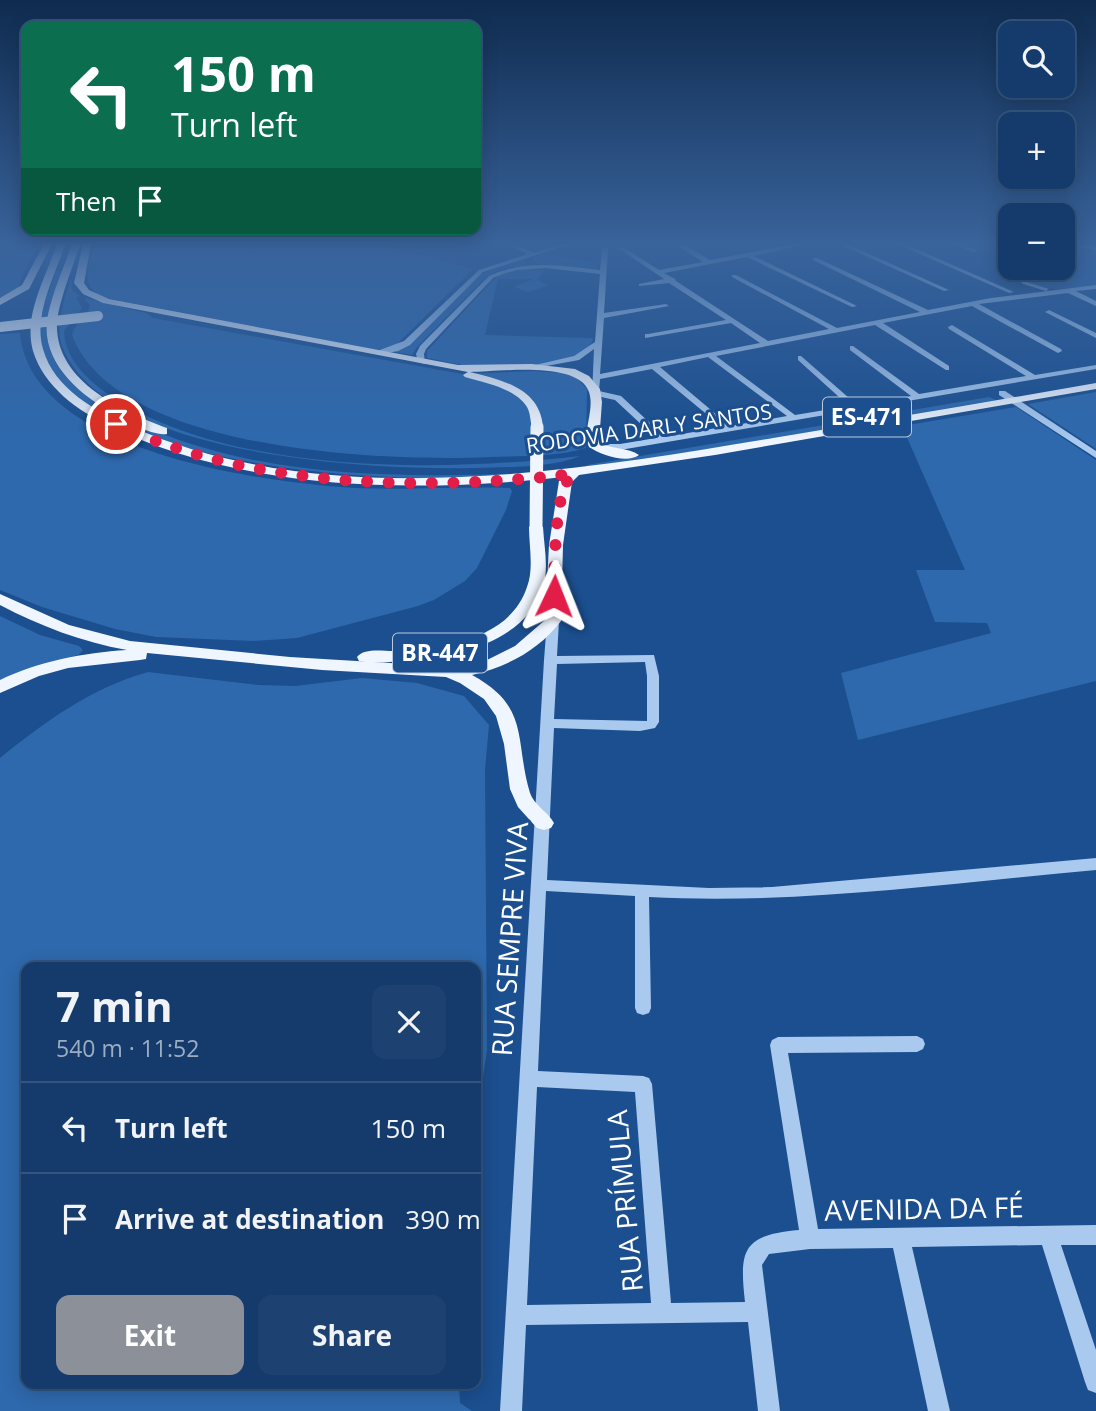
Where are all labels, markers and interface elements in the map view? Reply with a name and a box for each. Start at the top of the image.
map controls [998,21,1075,280]
button: search [998,21,1075,98]
text: 150 m [171,40,316,106]
icon: left [56,49,147,140]
text: Turn left [171,103,297,146]
button: + [998,112,1075,189]
icon: arrive [131,182,169,220]
text: Then [56,183,117,219]
button: − [998,203,1075,280]
pin [86,394,146,454]
street label: RODOVIA DARLY SANTOS [524,397,773,459]
road number: ES-471 [823,398,911,436]
icon: arrive [97,405,135,443]
position arrow [517,559,591,633]
road number: BR-447 [393,634,487,673]
street label: RUA SEMPRE VIVA [482,820,536,1057]
text: 7 min [56,977,173,1034]
button: close [372,985,446,1059]
text: 540 m · 11:52 [56,1032,199,1064]
street label: RUA PRÍMULA [597,1108,651,1294]
icon: left [56,1109,94,1147]
text: Turn left [115,1110,227,1146]
text: 150 m [371,1110,446,1146]
street label: AVENIDA DA FÉ [824,1187,1024,1229]
icon: arrive [56,1200,94,1238]
text: Arrive at destination [115,1201,384,1237]
text: 390 m [405,1201,481,1237]
button: Exit [56,1295,244,1375]
button: Share [258,1295,446,1375]

